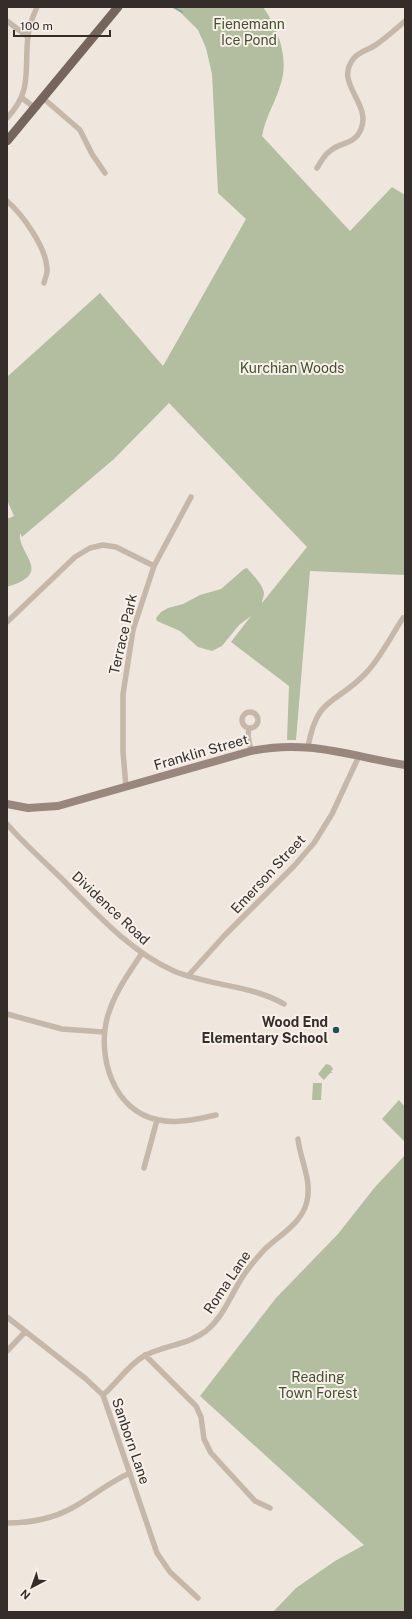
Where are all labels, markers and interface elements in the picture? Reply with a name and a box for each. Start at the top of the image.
scale bar [14,12,110,38]
park label: Fienemann Ice Pond [213,16,285,48]
text: 100 m [20,19,53,33]
park label: Kurchian Woods [240,360,344,376]
street label: Terrace Park [106,592,140,676]
street label: Franklin Street [152,731,250,773]
street label: Emerson Street [228,831,308,917]
street label: Dividence Road [69,868,153,948]
place label: Wood End Elementary School [201,1014,328,1046]
marker: Wood End Elementary School [331,1025,341,1035]
street label: Roma Lane [200,1248,254,1316]
park label: Reading Town Forest [278,1369,358,1401]
street label: Sanborn Lane [109,1396,153,1486]
north arrow [12,1567,52,1607]
text: N [18,1587,33,1602]

